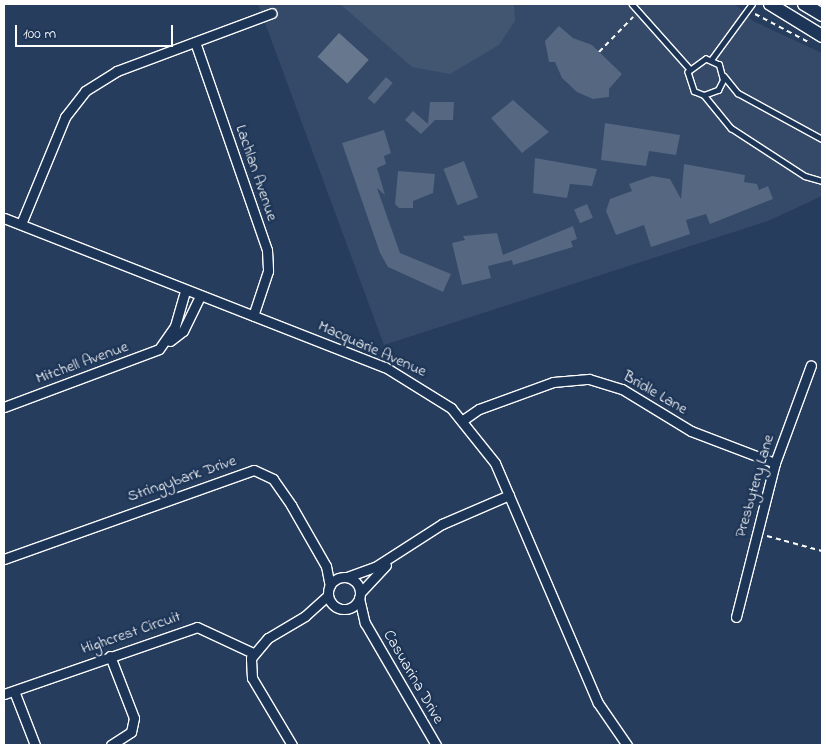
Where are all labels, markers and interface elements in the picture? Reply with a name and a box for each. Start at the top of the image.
scale bar [18,15,175,47]
text: 100 m [23,23,56,45]
street label: Lachlan Avenue [231,122,281,224]
street label: Macquarie Avenue [315,316,429,382]
street label: Mitchell Avenue [33,337,131,389]
street label: Bridle Lane [619,367,691,419]
street label: Presbytery Lane [731,432,779,540]
street label: Stringybark Drive [125,451,239,507]
street label: Highcrest Circuit [79,607,183,659]
street label: Casuarina Drive [378,627,448,727]

